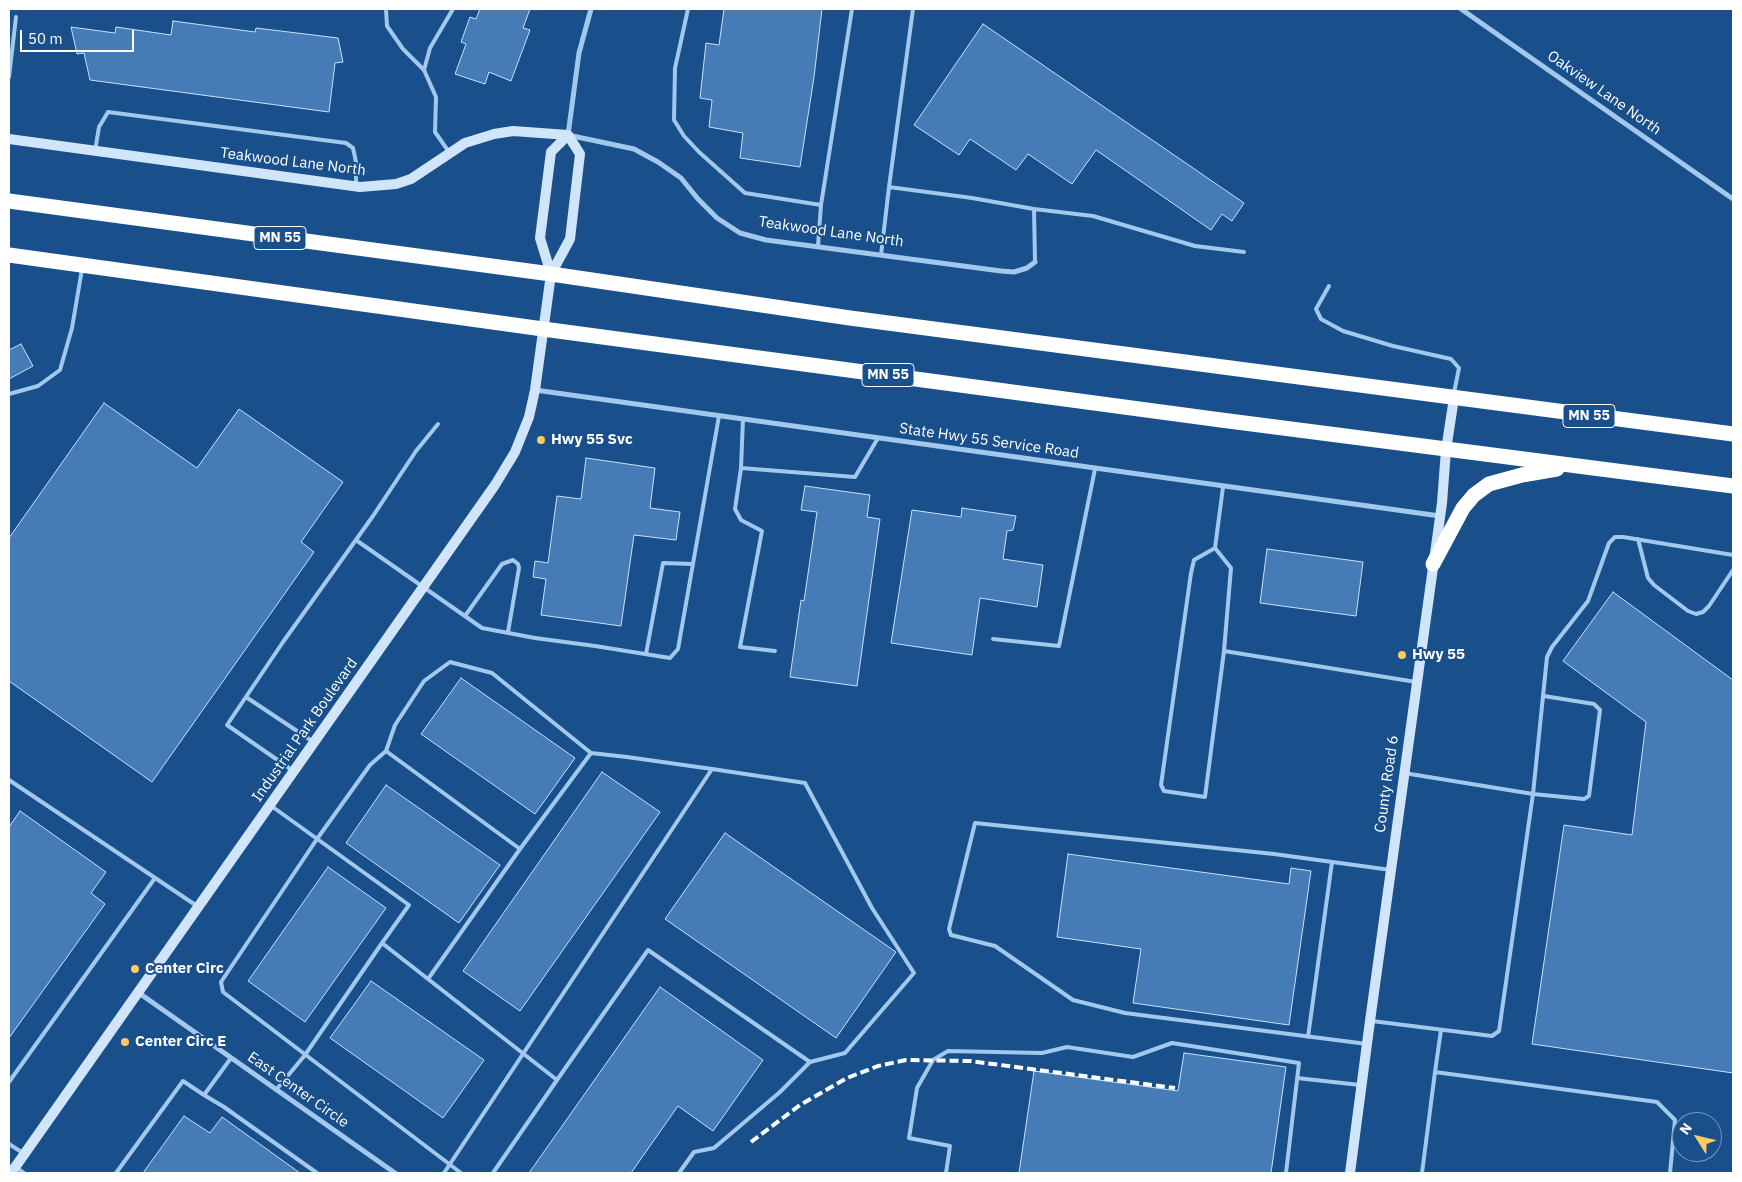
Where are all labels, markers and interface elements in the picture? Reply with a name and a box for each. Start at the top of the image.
scale bar [22,20,136,52]
text: 50 m [28,29,63,48]
street label: Oakview Lane North [1544,47,1664,139]
street label: Teakwood Lane North [219,144,367,180]
street label: Teakwood Lane North [757,213,905,251]
road number: MN 55 [254,227,306,250]
road number: MN 55 [862,364,914,386]
road number: MN 55 [1563,404,1615,428]
street label: State Hwy 55 Service Road [898,419,1080,463]
place label: Hwy 55 Svc [551,431,633,449]
marker: Hwy 55 Svc [535,434,547,446]
place label: Hwy 55 [1412,646,1465,664]
marker: Hwy 55 [1396,649,1408,661]
street label: Industrial Park Boulevard [249,655,361,805]
street label: County Road 6 [1371,734,1403,834]
place label: Center Circ [145,960,224,978]
marker: Center Circ [129,963,141,975]
place label: Center Circ E [135,1033,226,1051]
marker: Center Circ E [119,1036,131,1048]
street label: East Center Circle [244,1048,352,1132]
north arrow [1672,1112,1722,1162]
text: N [1675,1119,1696,1138]

